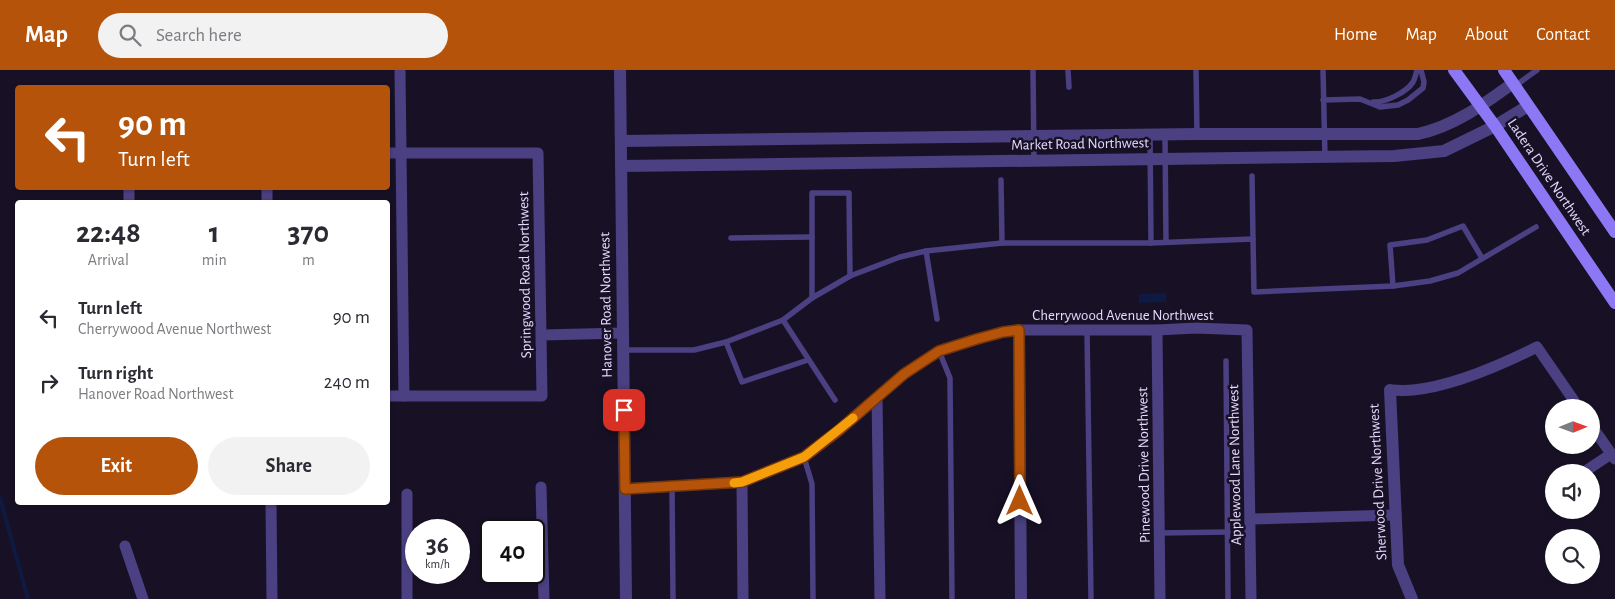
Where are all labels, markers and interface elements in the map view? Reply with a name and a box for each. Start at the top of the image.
search box [98,13,448,58]
icon: search [116,21,144,49]
text: Map [25,23,68,47]
text: Search here [156,26,242,45]
text: Home [1334,26,1377,44]
text: Map [1405,26,1437,44]
text: About [1465,26,1508,44]
text: Contact [1536,26,1590,44]
icon: left [35,105,100,170]
text: 90 m [118,107,187,142]
street label: Ladera Drive Northwest [1504,116,1594,238]
street label: Market Road Northwest [1011,135,1149,153]
text: Turn left [118,148,190,170]
street label: Springwood Road Northwest [516,191,534,358]
text: 22:48 [76,218,141,248]
text: 1 [209,218,220,248]
text: 370 [288,218,329,248]
street label: Hanover Road Northwest [597,232,615,378]
text: Arrival [88,252,129,268]
text: min [202,252,227,268]
text: m [302,252,315,268]
text: Turn left [78,299,142,318]
icon: left [35,304,63,332]
text: 90 m [333,308,370,327]
street label: Cherrywood Avenue Northwest [1032,308,1214,323]
text: Cherrywood Avenue Northwest [78,321,271,337]
text: Turn right [78,364,153,383]
icon: right [35,369,63,397]
text: 240 m [324,373,370,392]
street label: Applewood Lane Northwest [1226,384,1244,545]
text: Hanover Road Northwest [78,386,234,402]
street label: Pinewood Drive Northwest [1135,387,1153,543]
pin [603,389,645,431]
icon: arrive [610,396,638,424]
north arrow [1545,399,1600,454]
map controls [1545,399,1600,584]
street label: Sherwood Drive Northwest [1366,403,1390,561]
button: Exit [35,437,198,495]
button: Share [208,437,370,495]
button: sound [1545,464,1600,519]
position arrow [993,474,1045,526]
speed limit sign: 40 [480,519,545,584]
button: search [1545,529,1600,584]
text: 36 [426,533,449,558]
text: km/h [425,558,450,570]

